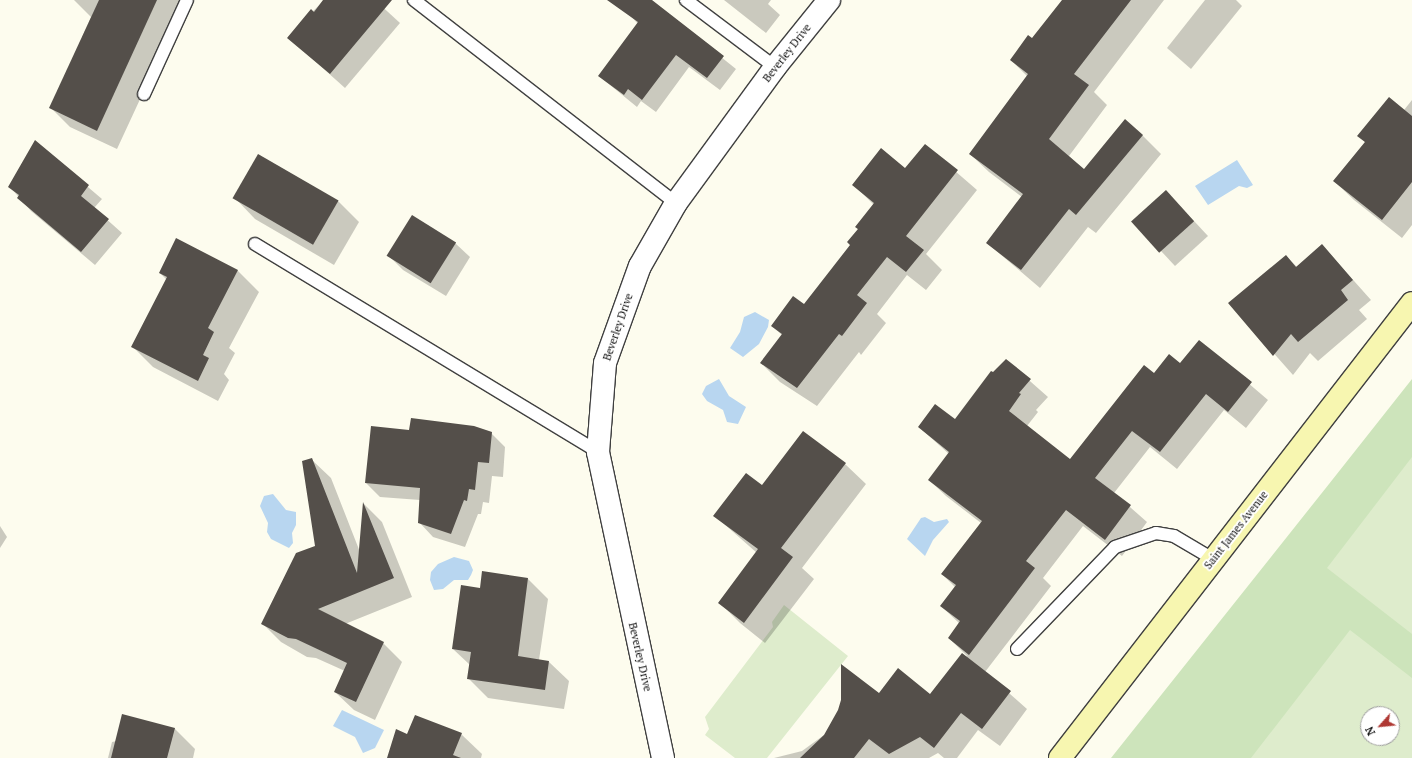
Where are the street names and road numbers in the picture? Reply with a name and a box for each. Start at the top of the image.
street label: Beverley Drive [760,21,814,85]
street label: Beverley Drive [600,292,636,362]
street label: Saint James Avenue [1201,488,1271,572]
street label: Beverley Drive [626,621,654,693]

